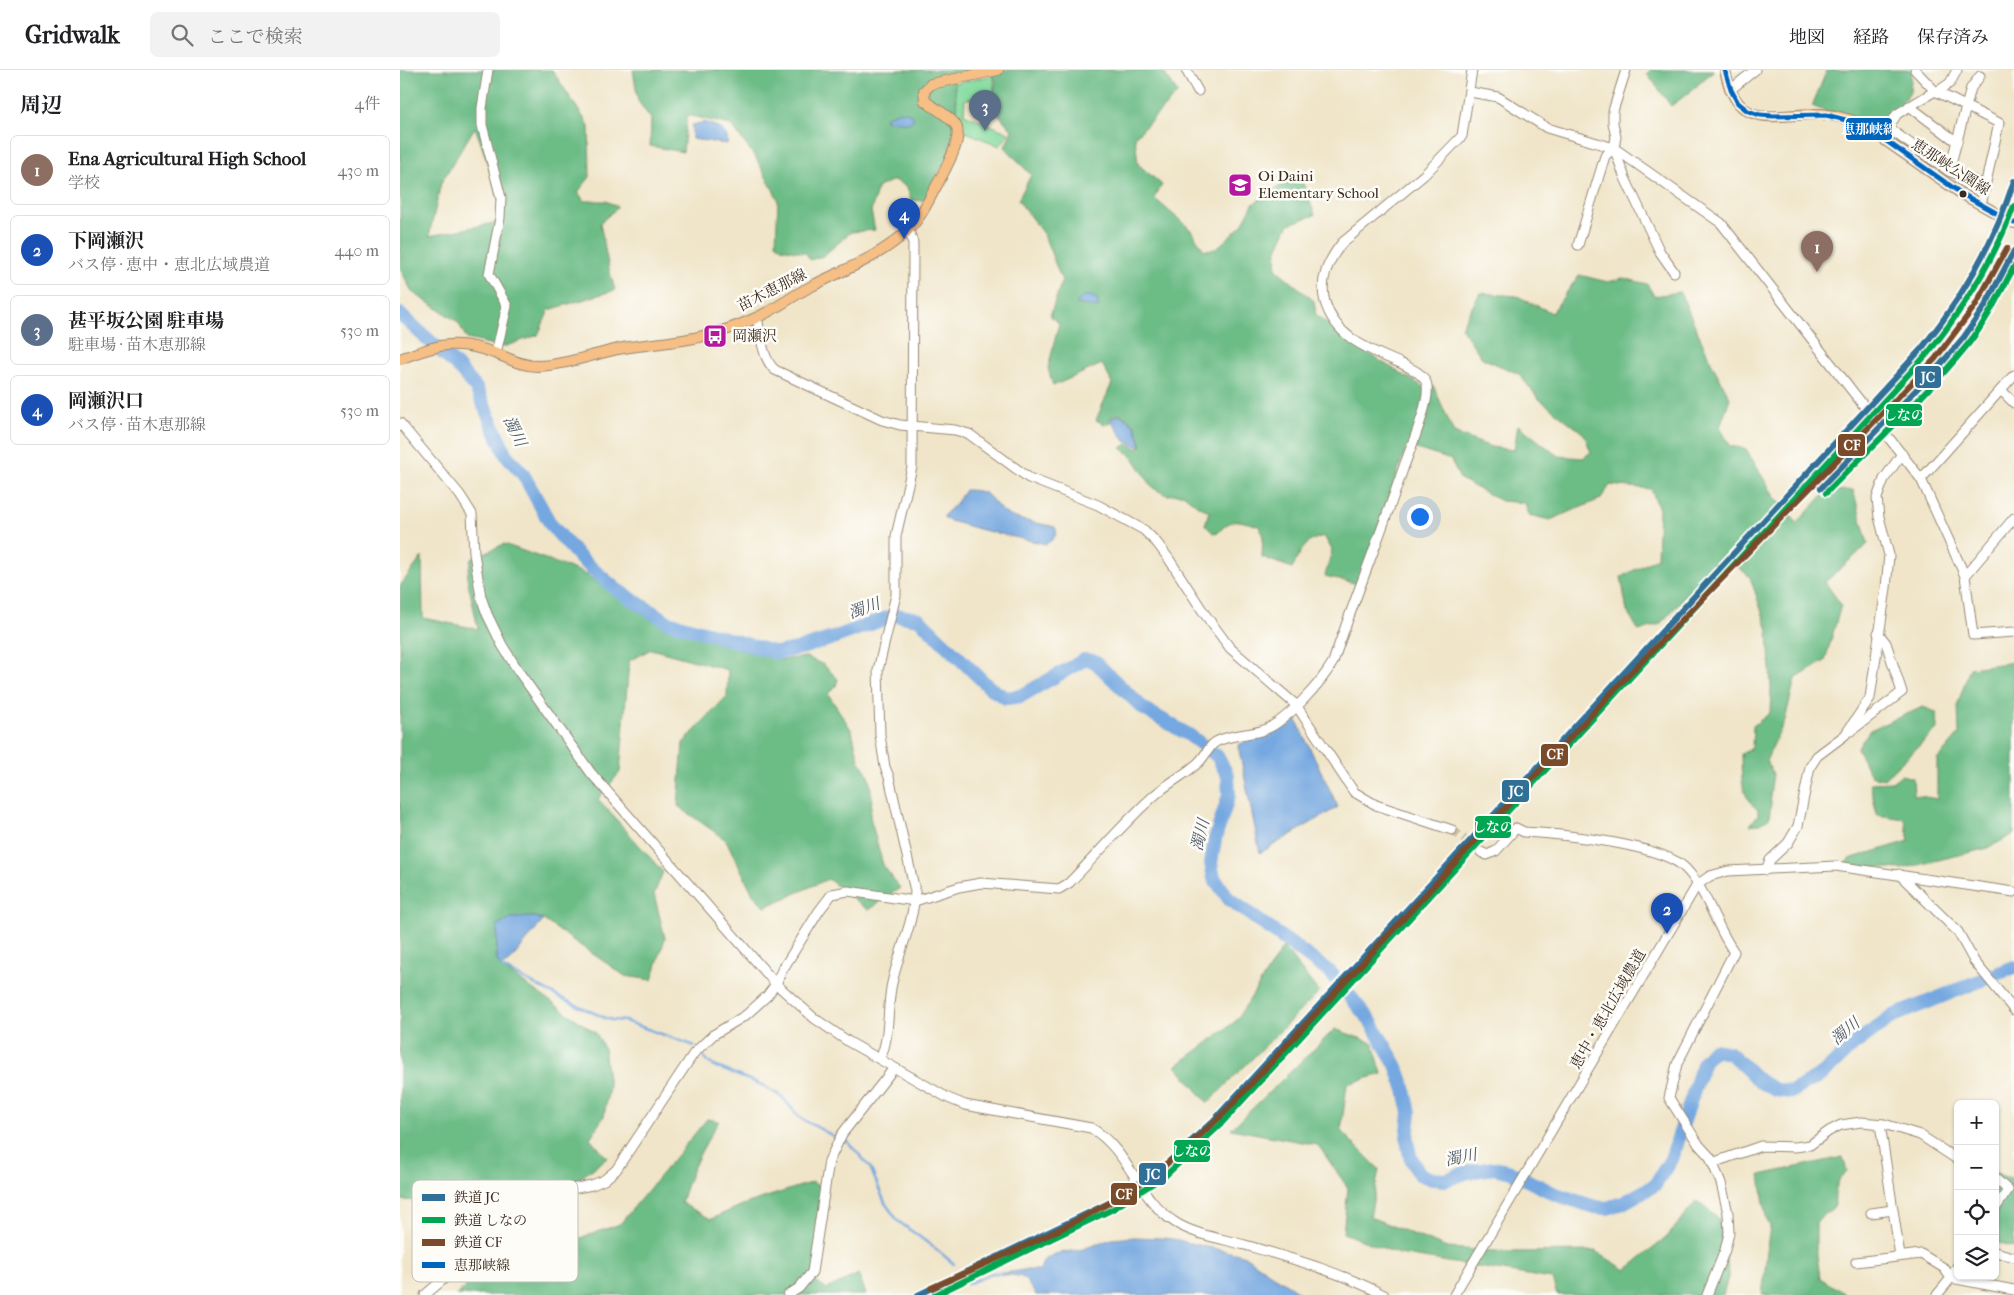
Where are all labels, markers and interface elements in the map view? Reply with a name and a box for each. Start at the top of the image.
search box [150,12,500,57]
text: Gridwalk [25,21,120,49]
icon: search [168,21,196,49]
text: ここで検索 [208,26,303,48]
text: 地図 [1789,27,1825,48]
text: 経路 [1853,27,1889,48]
text: 保存済み [1917,27,1989,48]
pin: 3 [969,90,1001,131]
text: 周辺 [20,93,62,117]
text: 4件 [355,94,380,113]
line badge: 恵那峡線 [1845,117,1893,141]
text: 恵那峡線 [1841,121,1897,138]
street label: 恵那峡公園線 [1908,135,1994,199]
text: Ena Agricultural High School [68,148,306,170]
text: 1 [34,161,40,180]
text: 430 m [337,161,379,180]
place label: Oi Daini Elementary School [1258,167,1379,202]
school or university icon: Oi Daini Elementary School [1227,172,1253,198]
text: 学校 [68,173,100,192]
unlabelled marker [1958,189,1968,199]
pin: 4 [888,198,920,239]
text: 下岡瀬沢 [68,230,144,252]
pin: 1 [1801,231,1833,272]
text: 2 [33,241,41,260]
text: 440 m [334,241,379,260]
text: バス停 · 恵中・恵北広域農道 [68,255,270,274]
street label: 苗木恵那線 [734,265,810,315]
text: 甚平坂公園 駐車場 [68,310,224,332]
text: 3 [34,321,40,340]
text: 530 m [340,321,379,340]
bus stop icon: 岡瀬沢 [702,323,728,349]
place label: 岡瀬沢 [732,327,777,345]
text: 駐車場 · 苗木恵那線 [68,335,206,354]
line badge: JC [1914,365,1942,389]
text: JC [1919,369,1935,386]
text: 岡瀬沢口 [68,390,144,412]
text: 4 [32,401,42,420]
text: 530 m [340,401,379,420]
line badge: しなの [1885,403,1923,427]
text: しなの [1883,407,1925,424]
water label: 濁川 [499,412,531,451]
text: バス停 · 苗木恵那線 [68,415,206,434]
line badge: CF [1837,433,1866,457]
text: CF [1844,437,1861,454]
your location [1407,504,1433,530]
water label: 濁川 [846,593,884,622]
line badge: CF [1540,743,1569,767]
text: CF [1547,746,1564,763]
line badge: JC [1501,779,1530,803]
text: JC [1507,783,1523,800]
water label: 濁川 [1187,815,1214,853]
line badge: しなの [1474,815,1512,839]
text: しなの [1472,819,1514,836]
pin: 2 [1651,893,1683,934]
street label: 恵中・恵北広域農道 [1566,946,1650,1072]
water label: 濁川 [1827,1012,1865,1049]
map controls [1954,1100,1999,1280]
button: + [1954,1100,1999,1145]
line badge: しなの [1173,1139,1211,1163]
text: しなの [1171,1143,1213,1160]
water label: 濁川 [1443,1144,1480,1169]
button: − [1954,1145,1999,1190]
line badge: JC [1138,1162,1167,1186]
text: JC [1144,1166,1160,1183]
legend [412,1180,578,1282]
line badge: CF [1110,1182,1138,1206]
text: CF [1116,1186,1133,1203]
text: 鉄道 JC [454,1189,500,1206]
button: locate [1954,1190,1999,1235]
text: 鉄道 しなの [454,1212,527,1229]
text: 鉄道 CF [454,1234,502,1251]
button: layers [1954,1235,1999,1280]
text: 恵那峡線 [454,1257,510,1274]

